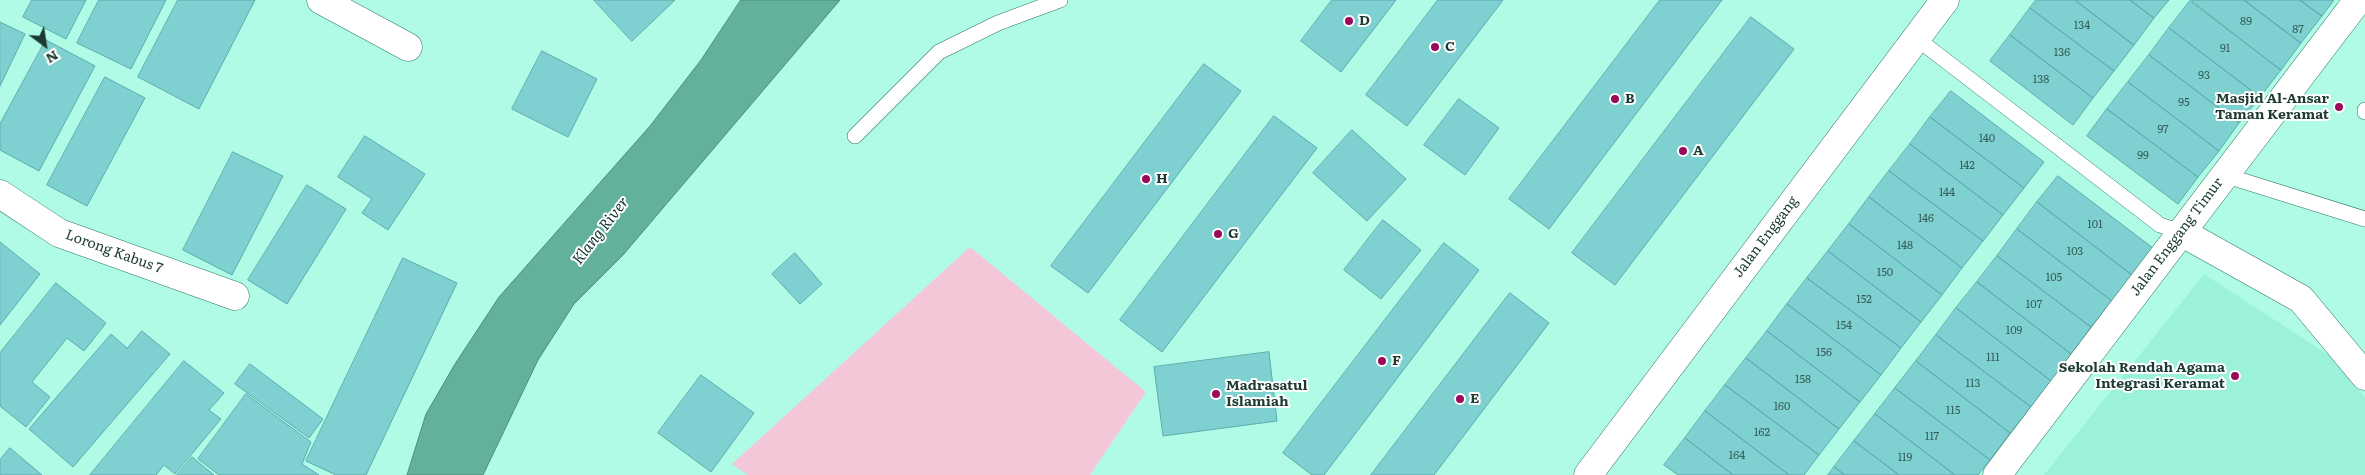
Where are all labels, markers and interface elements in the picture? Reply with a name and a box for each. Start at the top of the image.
place label: D [1359,13,1370,29]
marker: D [1343,15,1355,27]
house number: 89 [2240,15,2252,29]
house number: 134 [2074,19,2090,33]
north arrow [20,20,70,70]
house number: 87 [2292,23,2304,37]
place label: C [1445,39,1455,55]
marker: C [1429,41,1441,53]
house number: 91 [2220,42,2230,56]
text: N [43,46,63,69]
house number: 136 [2054,46,2070,60]
house number: 93 [2198,69,2210,83]
house number: 138 [2033,73,2049,87]
place label: B [1625,91,1635,107]
place label: Masjid Al-Ansar Taman Keramat [2215,91,2329,124]
marker: B [1609,93,1621,105]
house number: 95 [2178,96,2190,110]
marker: Masjid Al-Ansar Taman Keramat [2333,101,2345,113]
house number: 97 [2157,123,2169,137]
house number: 140 [1979,132,1995,146]
place label: A [1693,143,1704,159]
marker: A [1677,145,1689,157]
house number: 99 [2137,149,2149,163]
house number: 142 [1959,159,1975,173]
place label: H [1156,171,1168,187]
marker: H [1140,173,1152,185]
street label: Jalan Enggang Timur [2127,175,2227,299]
house number: 144 [1939,186,1955,200]
street label: Jalan Enggang [1730,193,1802,281]
water label: Klang River [569,194,633,268]
house number: 146 [1918,212,1934,226]
house number: 101 [2087,218,2103,232]
place label: G [1228,226,1239,242]
street label: Lorong Kabus 7 [63,227,165,277]
marker: G [1212,228,1224,240]
house number: 148 [1897,239,1913,253]
house number: 103 [2067,245,2083,259]
house number: 150 [1877,266,1893,280]
house number: 105 [2046,271,2062,285]
house number: 152 [1856,293,1872,307]
house number: 107 [2026,298,2042,312]
house number: 154 [1836,319,1852,333]
house number: 109 [2006,324,2022,338]
house number: 156 [1816,346,1832,360]
house number: 111 [1986,351,2000,365]
place label: F [1392,353,1401,369]
marker: F [1376,355,1388,367]
place label: Sekolah Rendah Agama Integrasi Keramat [2059,360,2225,392]
marker: Sekolah Rendah Agama Integrasi Keramat [2229,370,2241,382]
house number: 158 [1795,373,1811,387]
house number: 113 [1966,377,1980,391]
place label: Madrasatul Islamiah [1226,378,1308,411]
marker: Madrasatul Islamiah [1210,388,1222,400]
place label: E [1470,391,1479,407]
marker: E [1454,393,1466,405]
house number: 160 [1774,400,1790,414]
house number: 115 [1946,404,1960,418]
house number: 162 [1754,426,1770,440]
house number: 117 [1925,430,1939,444]
house number: 164 [1729,449,1745,463]
house number: 119 [1898,451,1912,465]

